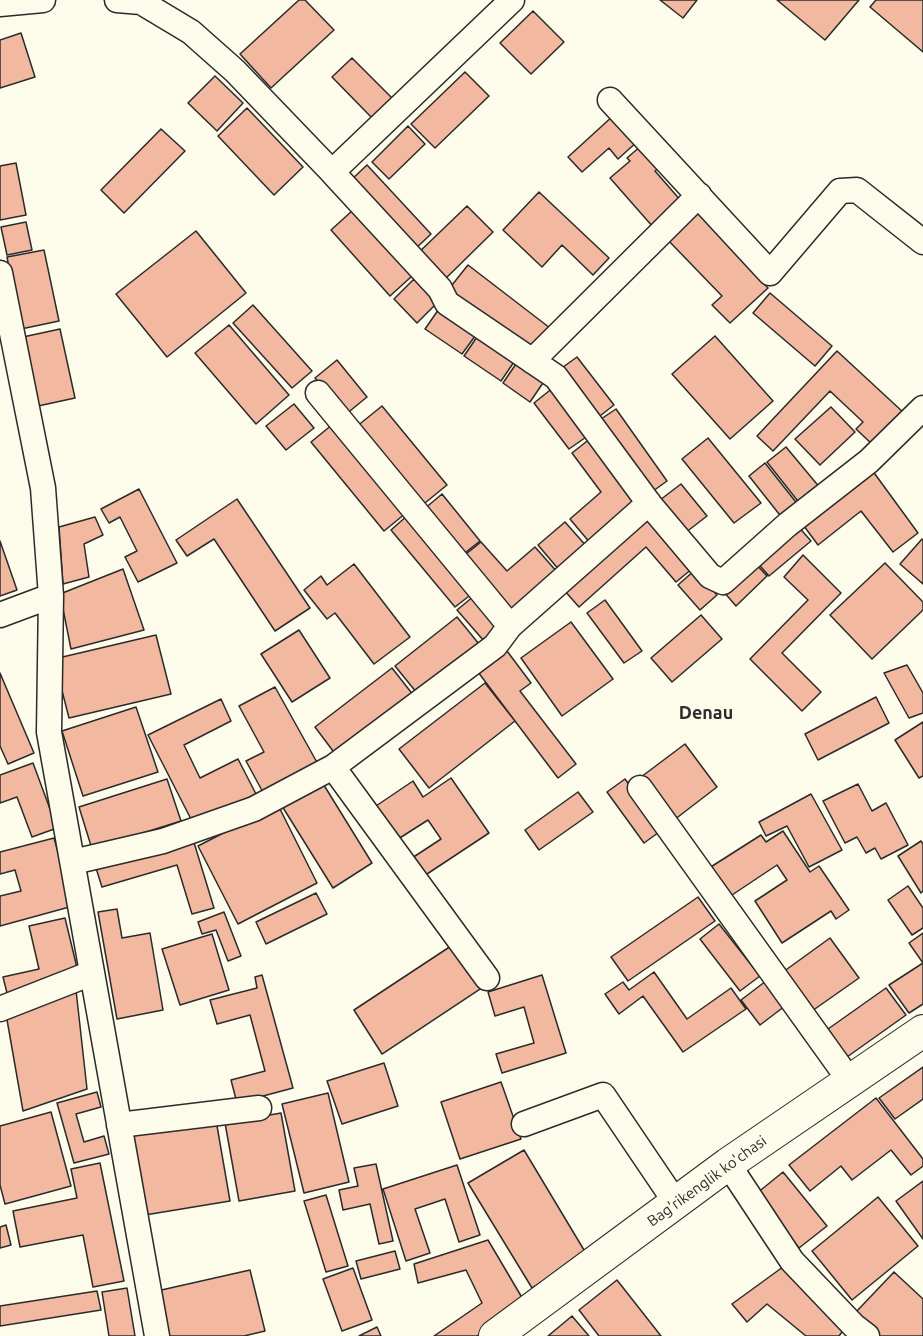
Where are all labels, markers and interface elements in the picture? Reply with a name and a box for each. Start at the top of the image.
district label: Denau [679,702,733,724]
street label: Bag'rikenglik ko'chasi [644,1132,770,1230]

